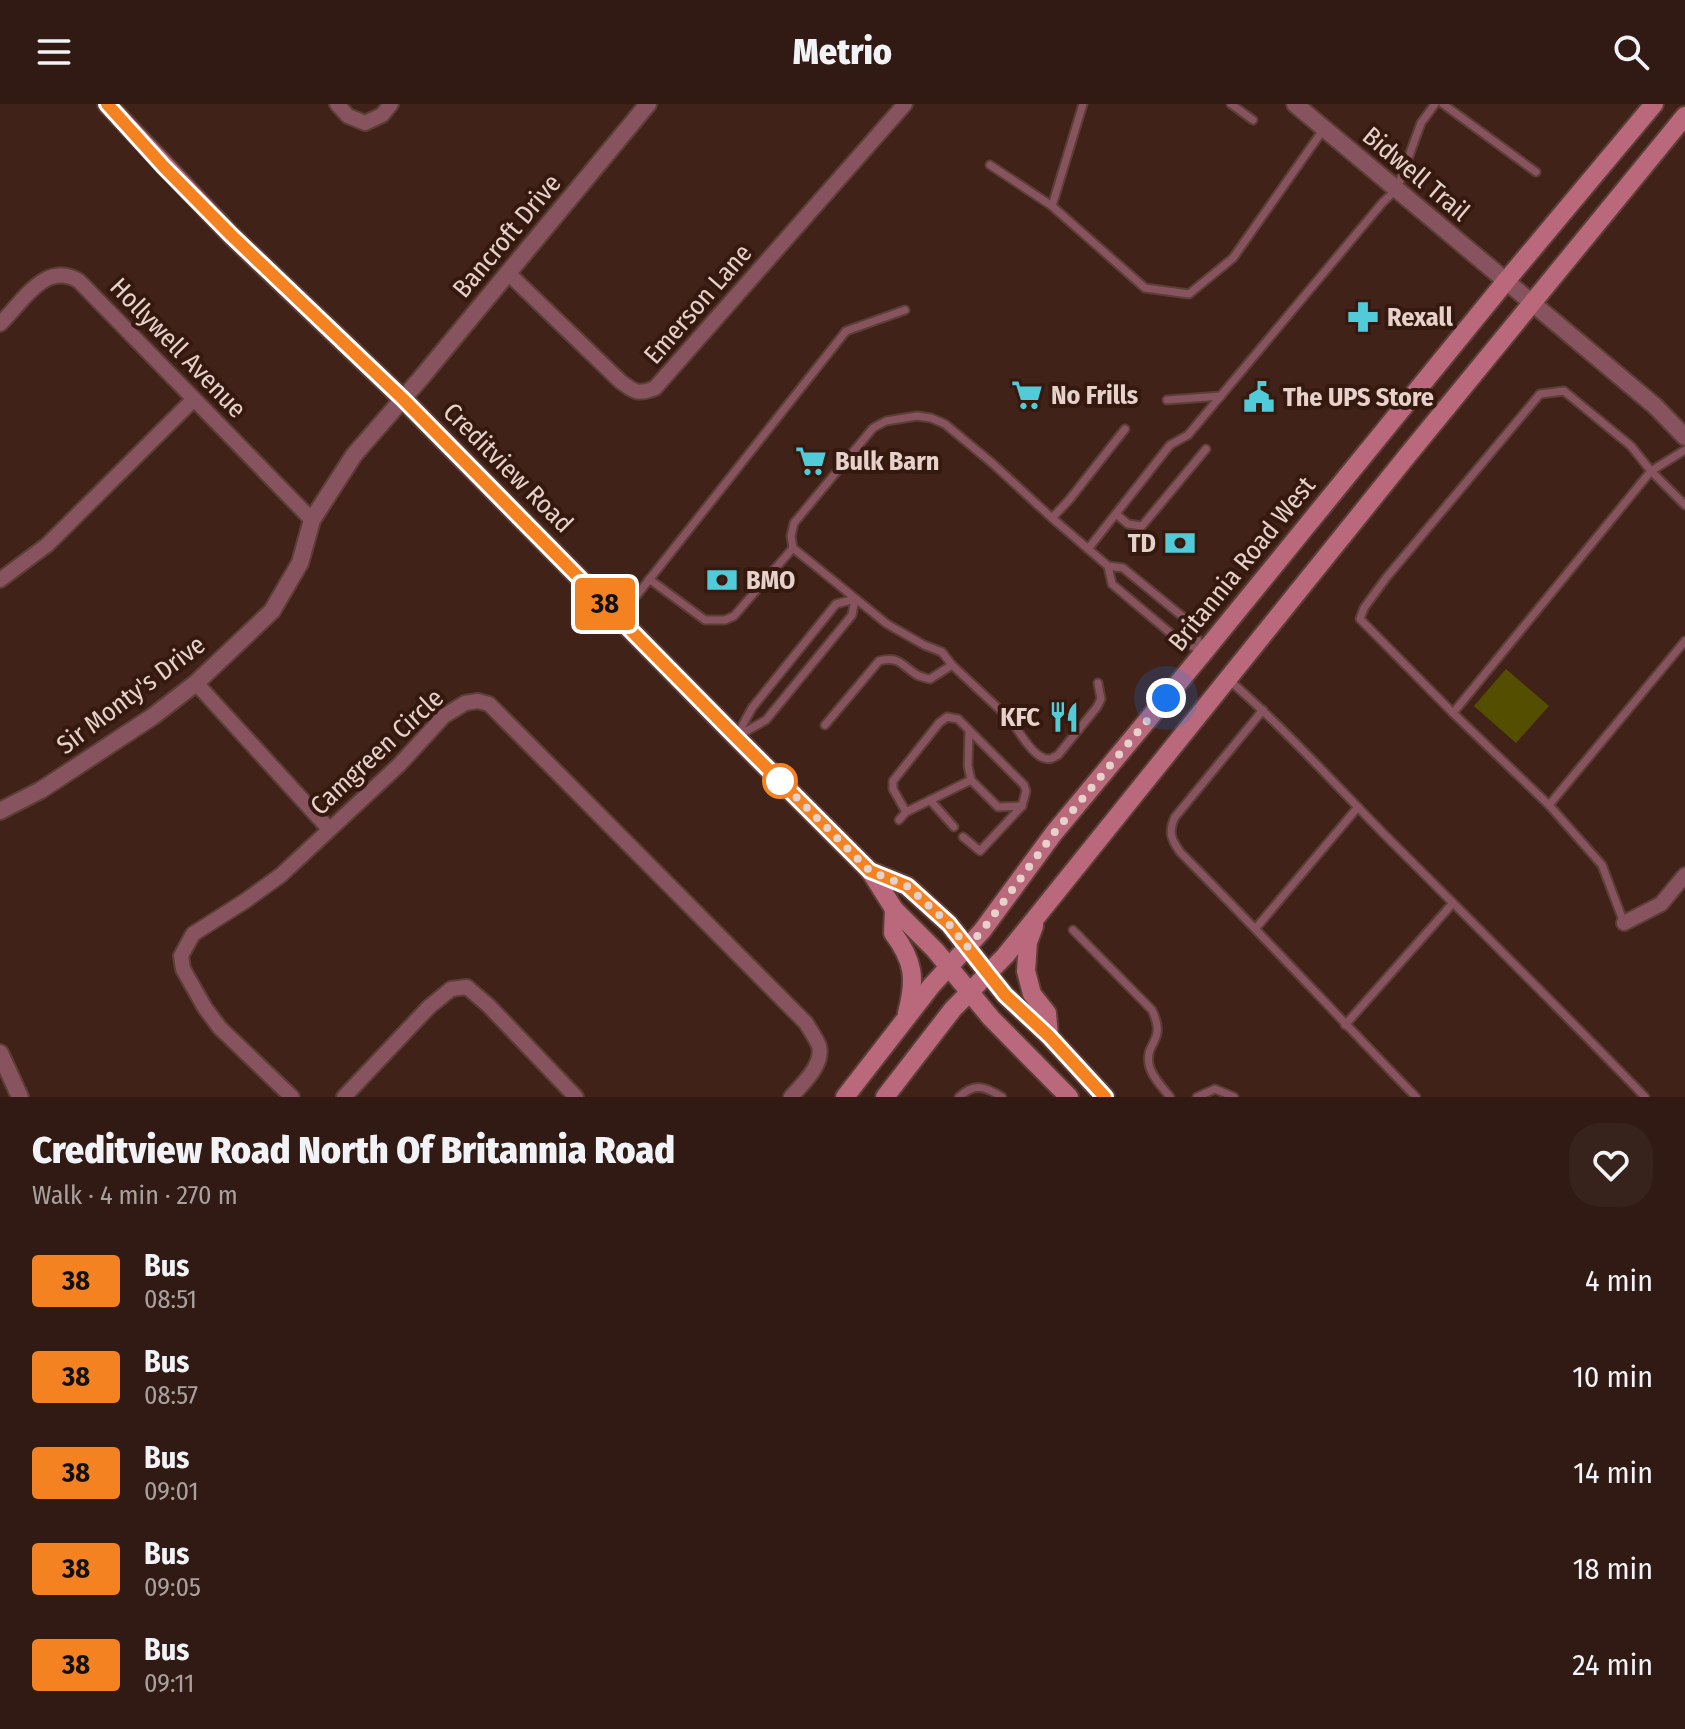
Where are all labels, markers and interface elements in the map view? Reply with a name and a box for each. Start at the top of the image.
icon: menu [32,30,76,74]
text: Metrio [793,30,892,74]
icon: search [1609,30,1653,74]
street label: Bidwell Trail [1356,120,1476,228]
street label: Bancroft Drive [446,168,568,304]
street label: Emerson Lane [638,238,758,370]
street label: Hollywell Avenue [104,272,252,424]
pharmacy icon: Rexall [1346,300,1380,334]
place label: Rexall [1387,302,1454,333]
supermarket icon: No Frills [1010,378,1044,412]
place label: No Frills [1051,380,1138,411]
public building icon: The UPS Store [1242,380,1276,414]
place label: The UPS Store [1283,382,1434,413]
street label: Creditview Road [437,397,579,539]
supermarket icon: Bulk Barn [794,444,828,478]
place label: Bulk Barn [835,446,939,477]
street label: Britannia Road West [1162,470,1322,657]
bank icon: TD [1163,526,1197,560]
place label: TD [1128,528,1156,559]
bank icon: BMO [705,563,739,597]
place label: BMO [746,565,795,596]
line badge: 38 [569,578,641,630]
text: 38 [591,587,619,620]
street label: Sir Monty's Drive [51,629,211,761]
your location [1146,678,1186,718]
street label: Camgreen Circle [304,683,450,821]
restaurant icon: KFC [1047,700,1081,734]
place label: KFC [1000,702,1040,733]
unlabelled marker [763,764,797,798]
button: heart [1569,1123,1653,1207]
text: Creditview Road North Of Britannia Road [32,1127,675,1173]
text: Walk · 4 min · 270 m [32,1180,238,1211]
text: Bus [144,1248,189,1284]
text: 4 min [1585,1263,1653,1299]
text: 38 [62,1264,90,1297]
text: 08:51 [144,1284,197,1315]
text: Bus [144,1344,189,1380]
text: 10 min [1572,1359,1653,1395]
text: 38 [62,1360,90,1393]
text: 08:57 [144,1380,198,1411]
text: Bus [144,1440,189,1476]
text: 14 min [1573,1455,1653,1491]
text: 38 [62,1456,90,1489]
text: 09:01 [144,1476,199,1507]
text: Bus [144,1536,189,1572]
text: 18 min [1573,1551,1653,1587]
text: 38 [62,1552,90,1585]
text: 09:05 [144,1572,201,1603]
text: Bus [144,1632,189,1668]
text: 24 min [1572,1647,1653,1683]
text: 38 [62,1648,90,1681]
text: 09:11 [144,1668,194,1699]

